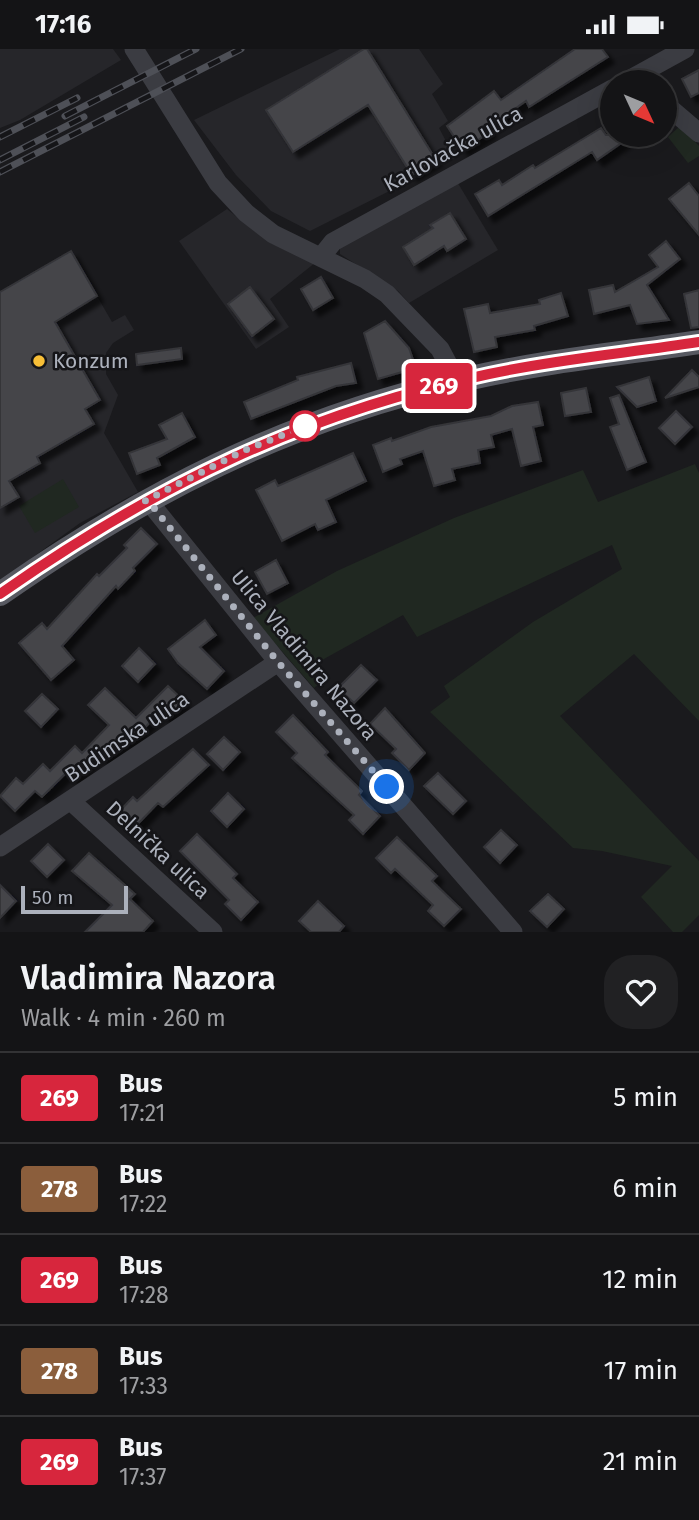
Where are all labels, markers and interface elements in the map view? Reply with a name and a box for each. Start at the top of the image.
text: 17:16 [35,9,91,40]
north arrow [600,70,677,147]
map controls [600,70,677,147]
street label: Karlovačka ulica [379,100,527,198]
place label: Konzum [53,348,129,374]
marker: Konzum [31,353,47,369]
line badge: 269 [399,363,479,409]
text: 269 [419,372,459,400]
unlabelled marker [290,411,320,441]
street label: Ulica Vladimira Nazora [225,564,383,746]
street label: Budimska ulica [60,686,194,788]
your location [369,769,404,804]
street label: Delnička ulica [101,795,215,905]
scale bar [21,883,128,915]
text: 50 m [32,886,73,909]
button: heart [604,955,678,1029]
text: Vladimira Nazora [21,958,276,998]
text: Walk · 4 min · 260 m [21,1004,226,1032]
text: Bus [119,1068,162,1099]
text: 5 min [613,1082,678,1113]
text: 269 [40,1084,79,1112]
text: 17:21 [119,1099,165,1127]
text: Bus [119,1159,162,1190]
text: 6 min [612,1173,678,1204]
text: 278 [41,1175,78,1203]
text: 17:22 [119,1190,167,1218]
text: Bus [119,1250,162,1281]
text: 12 min [602,1264,678,1295]
text: 269 [40,1266,79,1294]
text: 17:28 [119,1281,169,1309]
text: Bus [119,1341,162,1372]
text: 17 min [603,1355,678,1386]
text: 278 [41,1357,78,1385]
text: 17:33 [119,1372,168,1400]
text: Bus [119,1432,162,1463]
text: 21 min [603,1446,678,1477]
text: 269 [40,1448,79,1476]
text: 17:37 [119,1463,166,1491]

